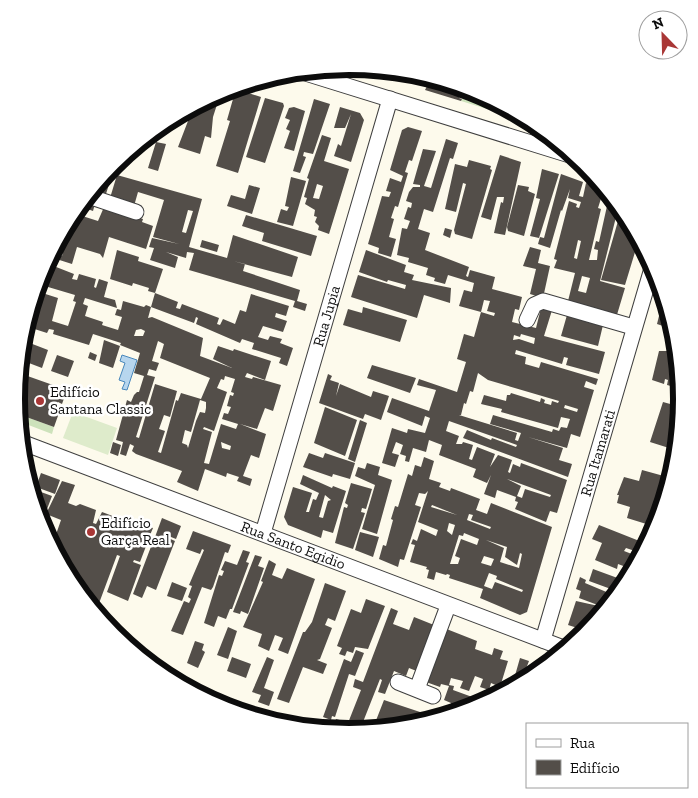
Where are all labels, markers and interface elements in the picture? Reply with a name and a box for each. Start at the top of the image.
north arrow [638,10,688,60]
text: N [650,13,667,33]
street label: Rua Jupia [309,283,344,349]
place label: Edifício Santana Classic [50,383,151,418]
marker: Edifício Santana Classic [34,395,46,407]
street label: Rua Itamarati [577,408,619,498]
place label: Edifício Garça Real [101,514,170,549]
street label: Rua Santo Egidio [238,517,348,573]
marker: Edifício Garça Real [85,526,97,538]
legend [526,723,688,788]
text: Rua [570,734,595,752]
text: Edifício [570,759,620,777]

